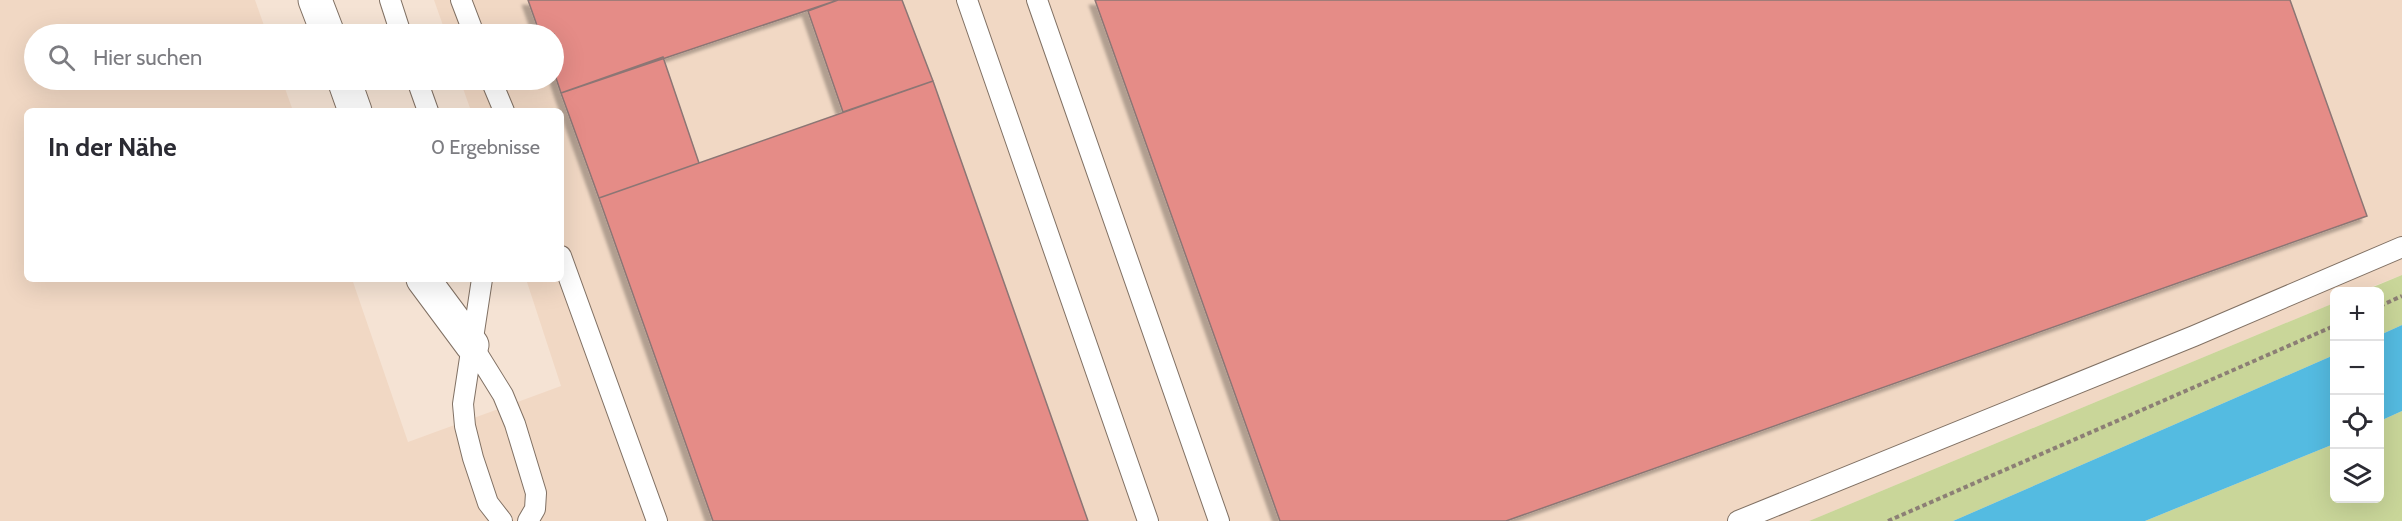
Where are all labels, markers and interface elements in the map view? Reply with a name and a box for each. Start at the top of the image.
search box [24,24,564,90]
icon: search [45,41,78,74]
text: Hier suchen [93,44,202,71]
text: In der Nähe [48,131,177,163]
text: 0 Ergebnisse [431,135,540,159]
map controls [2330,287,2384,503]
button: + [2330,287,2384,341]
button: − [2330,341,2384,395]
button: locate [2330,395,2384,449]
button: layers [2330,449,2384,503]

